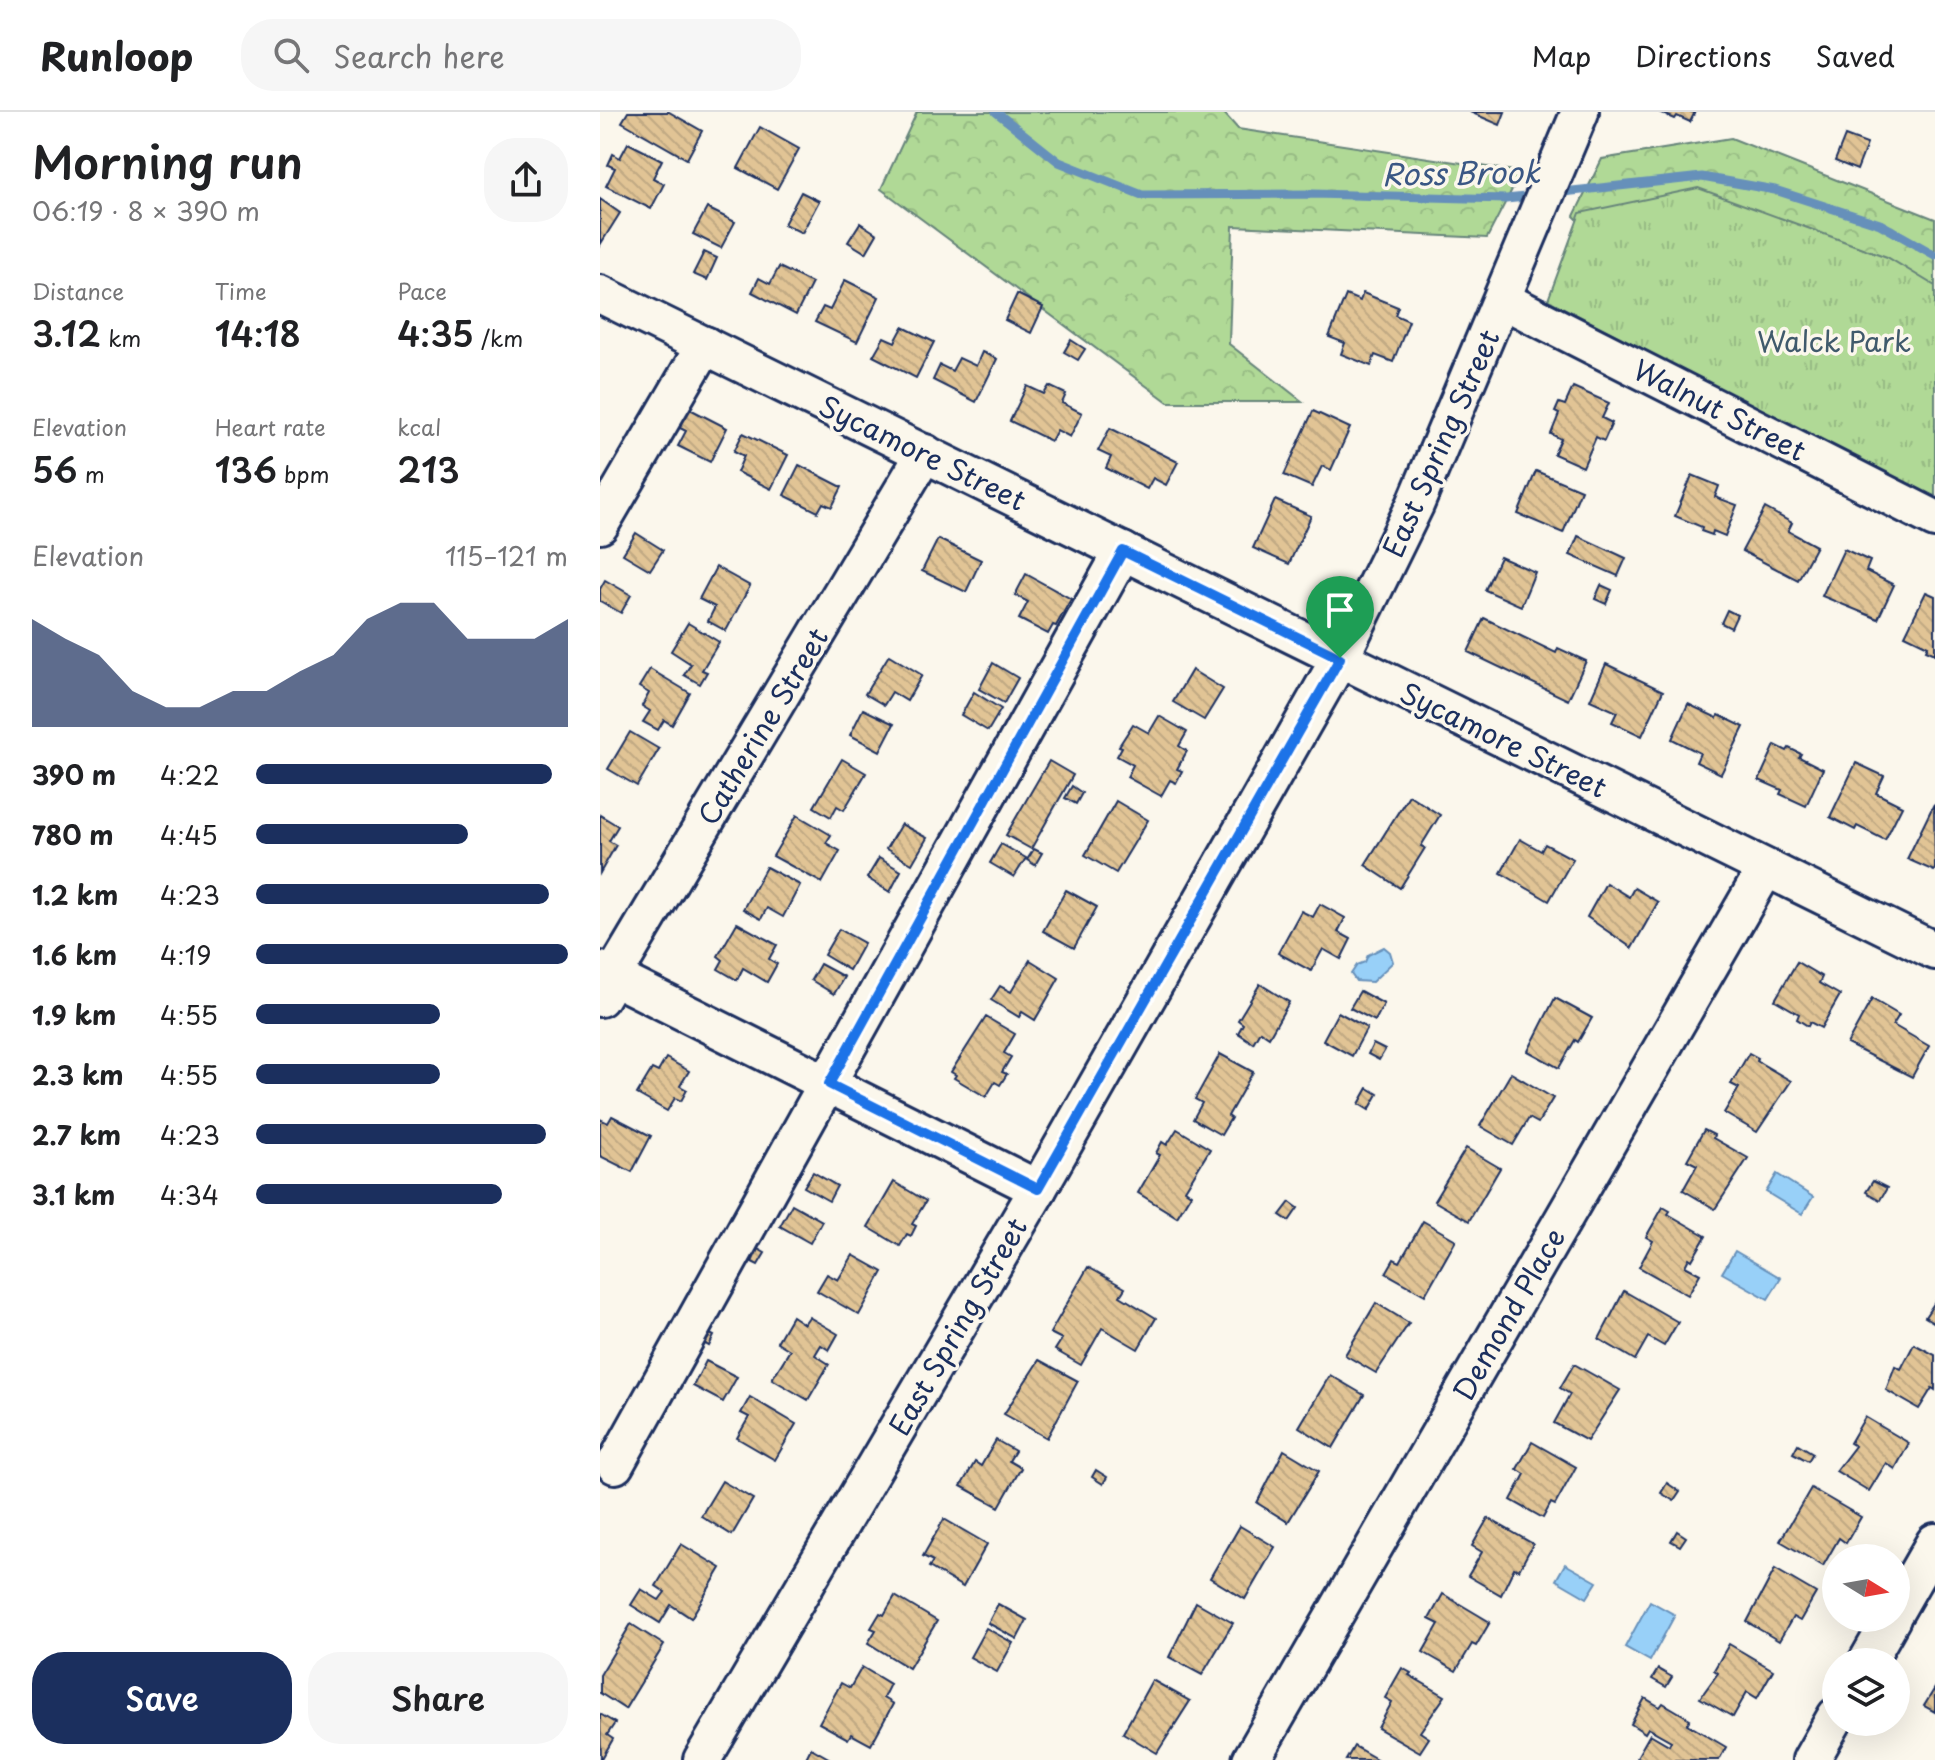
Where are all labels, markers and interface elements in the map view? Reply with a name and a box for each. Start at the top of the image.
search box [241,19,801,91]
text: Runloop [40,27,193,84]
icon: search [269,33,313,77]
text: Search here [333,33,505,78]
text: Map [1532,34,1591,77]
text: Directions [1635,34,1772,77]
text: Saved [1816,34,1895,77]
text: Morning run [32,128,303,194]
button: share [484,138,568,222]
water label: Ross Brook [1382,148,1542,196]
text: 06:19 · 8 × 390 m [32,191,260,230]
text: Distance [32,274,124,307]
text: Time [215,274,267,307]
text: Pace [397,274,447,307]
text: 3.12 [32,307,101,359]
text: 14:18 [215,307,301,359]
text: 4:35 [397,307,474,359]
park label: Walck Park [1757,319,1911,362]
text: km [101,321,141,354]
text: /km [474,321,523,354]
street label: East Spring Street [1370,322,1510,564]
street label: Walnut Street [1626,347,1814,471]
street label: Sycamore Street [812,383,1034,521]
text: Elevation [32,410,127,443]
text: Heart rate [215,410,326,443]
text: kcal [397,410,441,443]
text: 56 [32,443,78,495]
text: 136 [215,443,277,495]
text: 213 [397,443,460,495]
text: m [78,457,105,490]
text: bpm [277,457,330,490]
text: Elevation [32,536,144,575]
text: 115–121 m [445,536,568,575]
pin [1306,576,1374,658]
icon: arrive [1318,588,1362,632]
street label: Catherine Street [686,619,838,833]
street label: Sycamore Street [1393,670,1615,808]
text: 390 m [32,755,116,794]
text: 4:22 [160,755,220,794]
text: 780 m [32,815,114,854]
text: 4:45 [160,815,218,854]
text: 1.2 km [32,875,118,914]
text: 4:23 [160,875,220,914]
text: 1.6 km [32,935,117,974]
text: 4:19 [160,935,211,974]
text: 1.9 km [32,995,116,1034]
text: 4:55 [160,995,218,1034]
text: 2.3 km [32,1055,124,1094]
text: 4:55 [160,1055,218,1094]
text: 2.7 km [32,1115,121,1154]
text: 4:23 [160,1115,220,1154]
text: 3.1 km [32,1175,115,1214]
text: 4:34 [160,1175,219,1214]
street label: East Spring Street [877,1209,1037,1443]
street label: Demond Place [1441,1219,1575,1409]
north arrow [1822,1544,1910,1632]
map controls [1822,1544,1910,1736]
button: layers [1822,1648,1910,1736]
button: Save [32,1652,292,1744]
button: Share [308,1652,568,1744]

